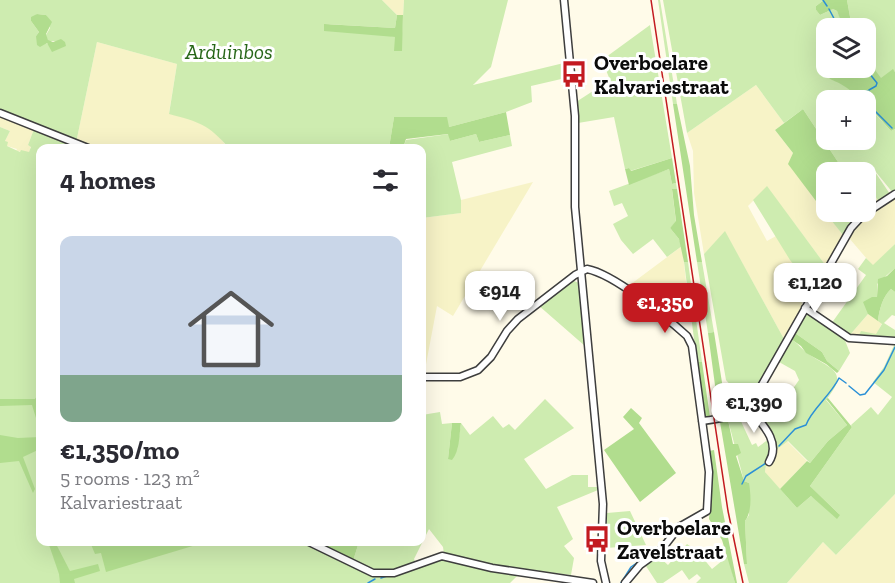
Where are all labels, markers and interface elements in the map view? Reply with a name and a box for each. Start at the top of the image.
map controls [816,18,876,222]
button: layers [816,18,876,78]
park label: Arduinbos [184,39,273,64]
place label: Overboelare Kalvariestraat [594,50,729,99]
bus stop icon: Overboelare Kalvariestraat [559,59,589,89]
button: + [816,90,876,150]
button: − [816,162,876,222]
text: 4 homes [60,164,156,196]
icon: filters [369,164,402,197]
pin: €1,120 [766,263,864,314]
text: €1,120 [788,270,842,294]
pin: €914 [464,271,536,322]
icon: home [177,275,285,383]
text: €914 [479,278,521,302]
pin: €1,350 [616,283,714,334]
text: €1,350 [637,290,693,314]
pin: €1,390 [705,383,803,434]
text: €1,390 [725,390,783,414]
text: €1,350/mo [60,434,179,466]
text: 5 rooms · 123 m² [60,466,200,490]
text: Kalvariestraat [60,490,182,514]
place label: Overboelare Zavelstraat [617,515,731,564]
bus stop icon: Overboelare Zavelstraat [582,524,612,554]

